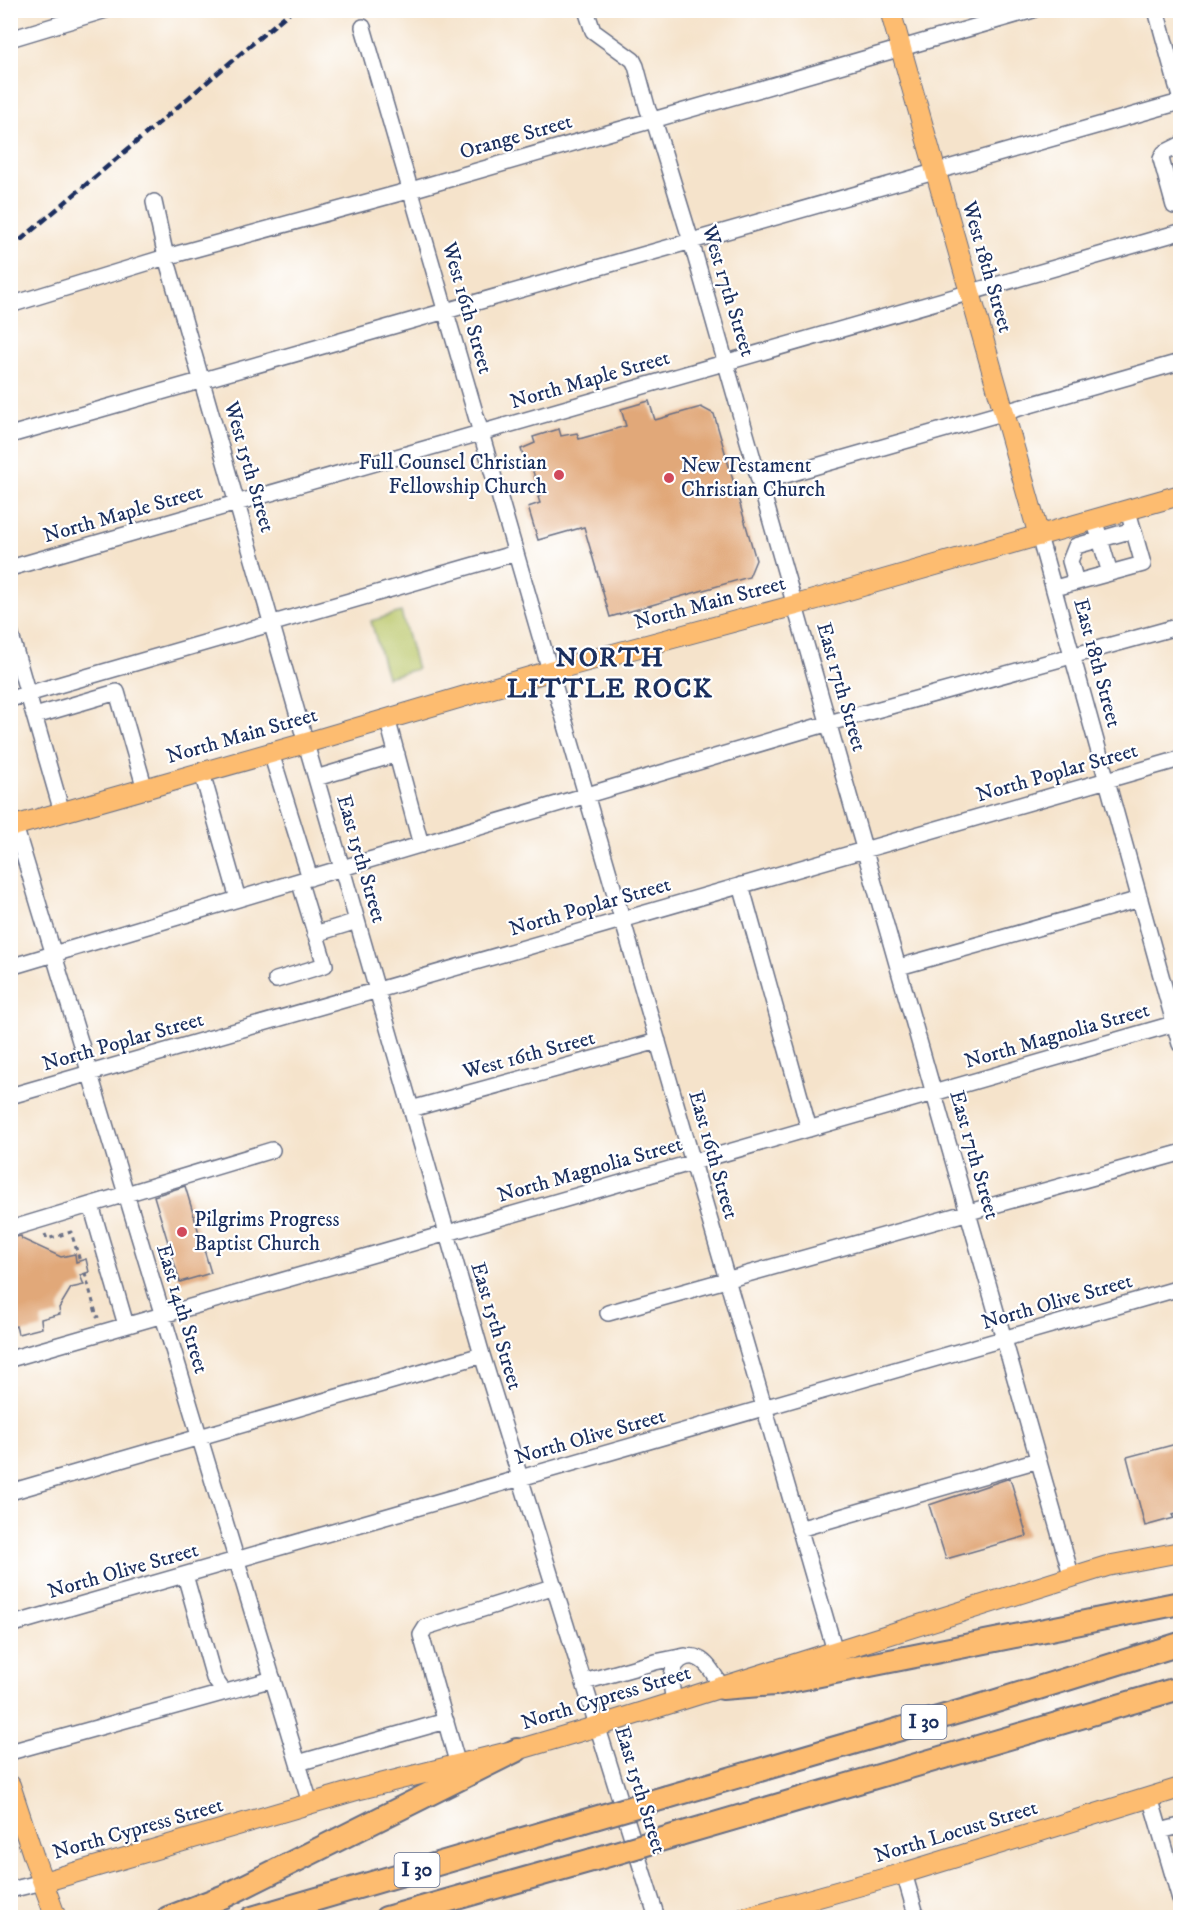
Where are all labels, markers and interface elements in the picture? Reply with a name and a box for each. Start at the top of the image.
street label: Orange Street [457,108,575,165]
street label: West 18th Street [956,197,1018,336]
street label: West 17th Street [695,221,760,360]
street label: West 16th Street [436,238,498,377]
street label: North Maple Street [507,345,673,415]
street label: West 15th Street [218,398,280,536]
place label: Full Counsel Christian Fellowship Church [358,450,547,500]
place label: New Testament Christian Church [681,453,826,503]
marker: Full Counsel Christian Fellowship Church [552,468,566,482]
marker: New Testament Christian Church [662,471,676,485]
street label: North Maple Street [40,479,206,549]
street label: North Main Street [631,570,789,636]
street label: East 18th Street [1067,596,1127,730]
street label: East 17th Street [810,620,872,755]
district label: NORTH LITTLE ROCK [507,641,713,706]
street label: North Main Street [164,702,321,770]
street label: North Poplar Street [973,737,1141,808]
street label: East 15th Street [330,792,392,926]
street label: North Poplar Street [506,871,674,942]
street label: North Magnolia Street [962,997,1153,1075]
street label: North Poplar Street [39,1006,207,1077]
street label: West 16th Street [459,1025,598,1085]
street label: East 16th Street [682,1088,744,1223]
street label: East 17th Street [943,1088,1005,1223]
street label: North Magnolia Street [495,1131,686,1209]
place label: Pilgrims Progress Baptist Church [194,1207,340,1257]
marker: Pilgrims Progress Baptist Church [175,1225,189,1239]
street label: East 14th Street [150,1241,214,1377]
street label: East 15th Street [464,1259,528,1393]
street label: North Olive Street [979,1268,1136,1336]
street label: North Olive Street [512,1403,669,1471]
street label: North Olive Street [45,1537,202,1605]
street label: North Cypress Street [518,1660,694,1736]
road number: I 30 [902,1705,946,1739]
street label: East 15th Street [608,1723,672,1857]
street label: North Cypress Street [50,1792,226,1866]
street label: North Locust Street [871,1795,1041,1869]
road number: I 30 [394,1853,440,1887]

